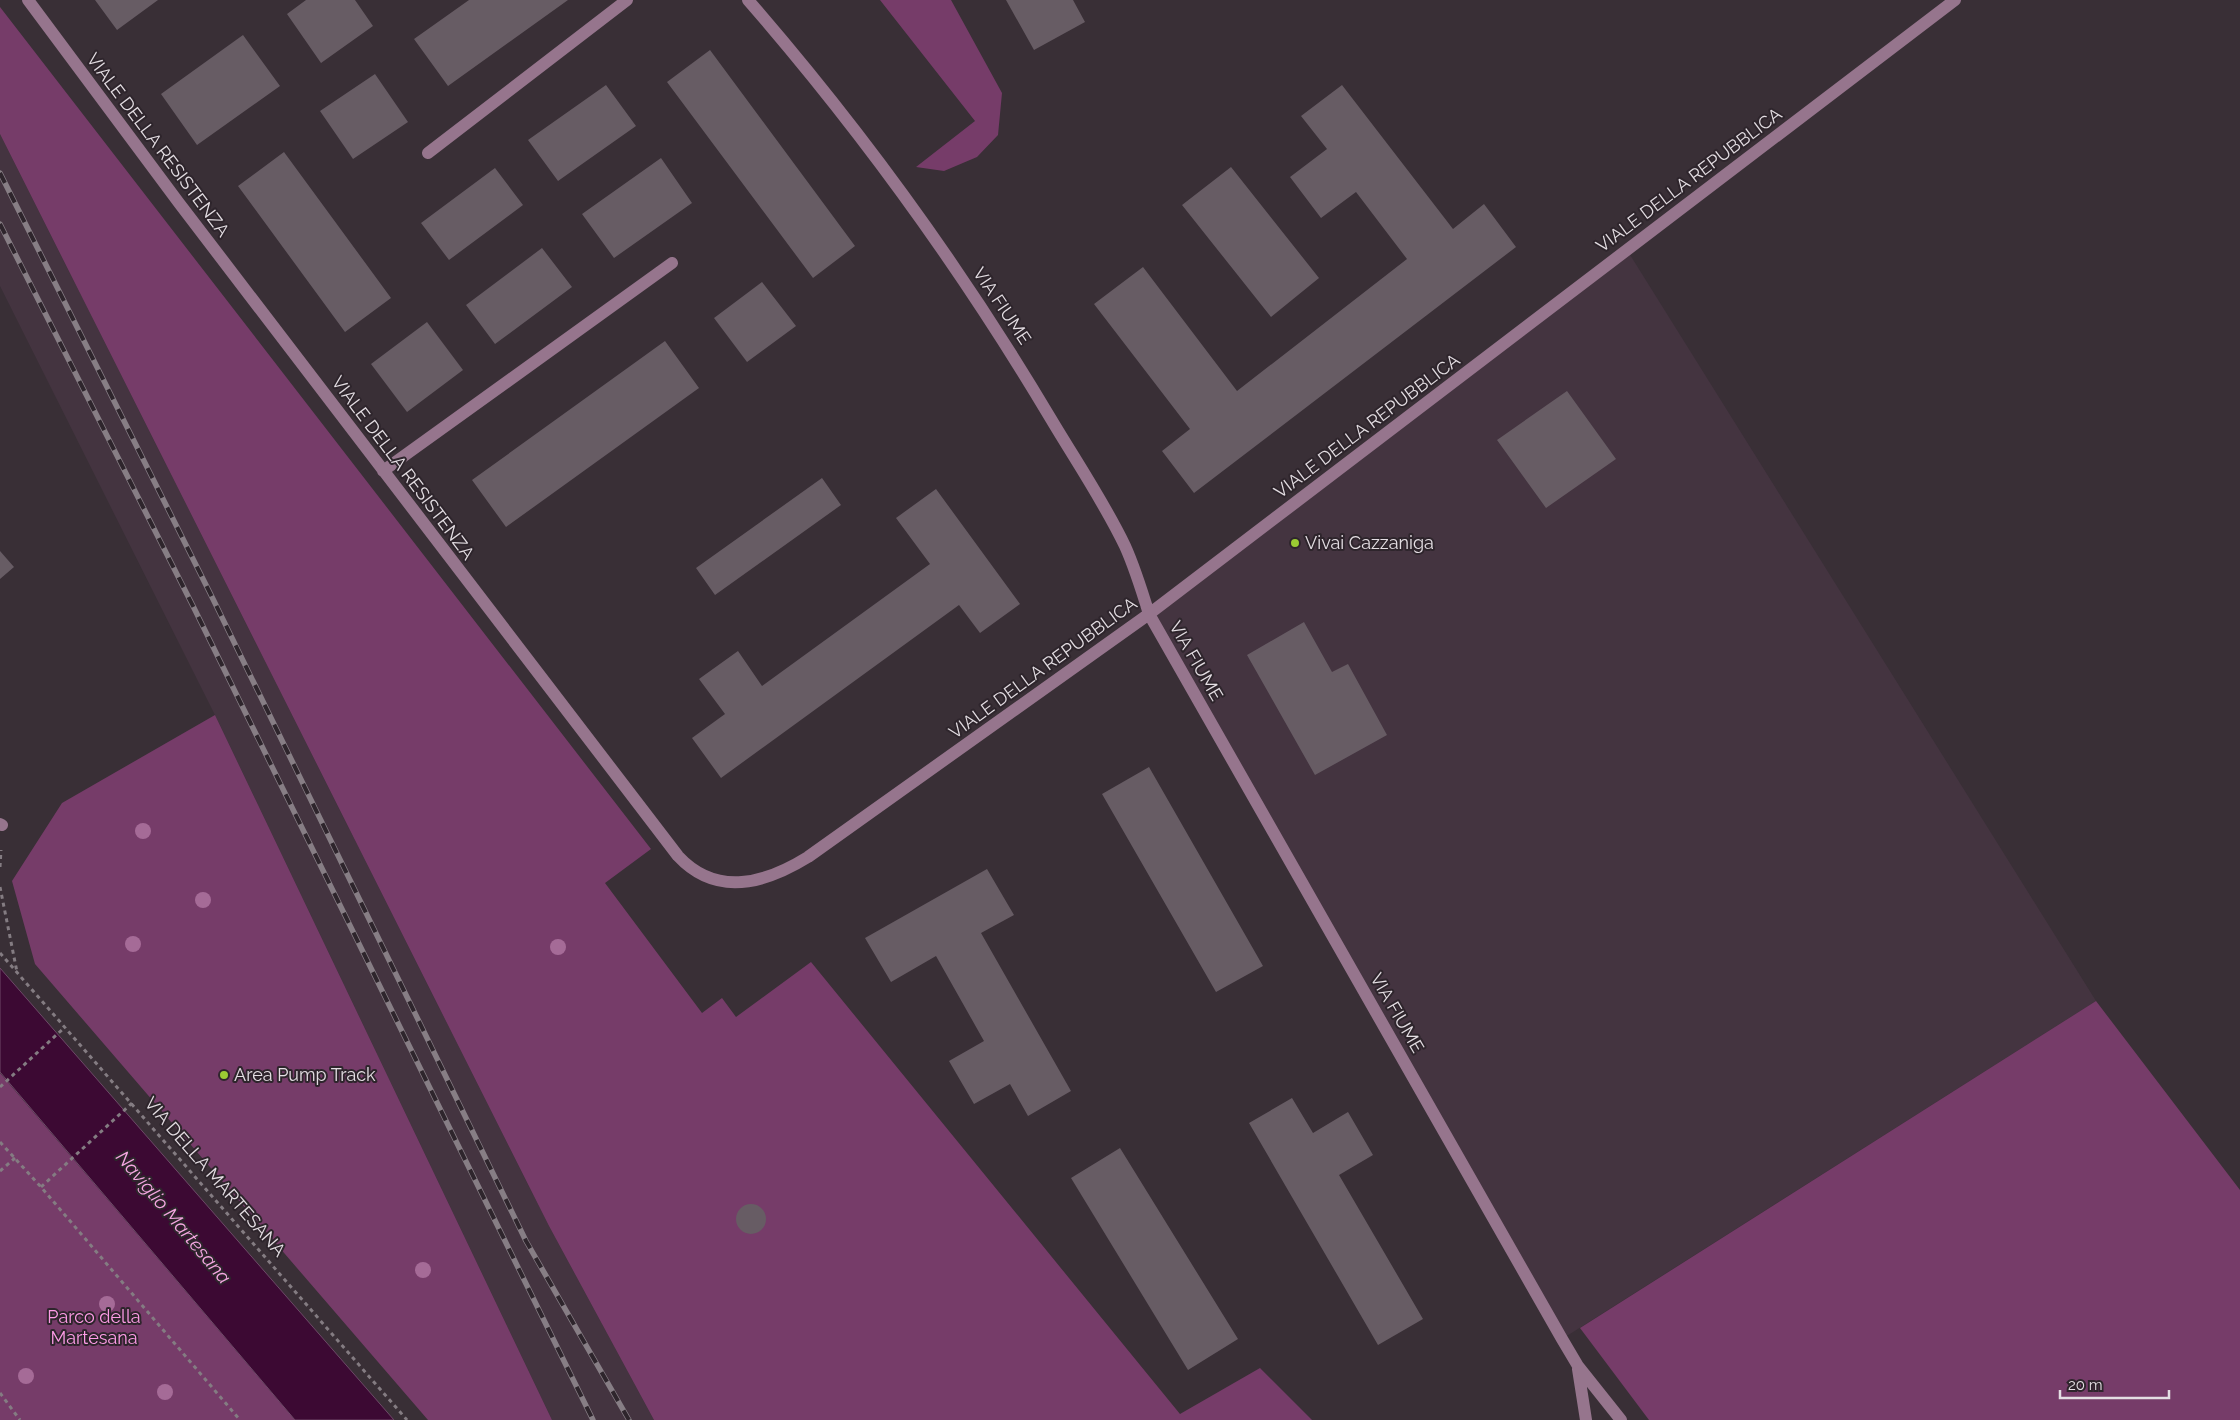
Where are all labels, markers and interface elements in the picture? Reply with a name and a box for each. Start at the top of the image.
street label: VIALE DELLA RESISTENZA [83,49,234,241]
street label: VIALE DELLA REPUBBLICA [1592,103,1786,256]
street label: VIA FIUME [969,263,1036,348]
street label: VIALE DELLA REPUBBLICA [1270,349,1464,502]
street label: VIALE DELLA RESISTENZA [328,372,479,564]
place label: Vivai Cazzaniga [1305,532,1434,553]
marker: Vivai Cazzaniga [1289,537,1301,549]
street label: VIALE DELLA REPUBBLICA [945,592,1141,743]
street label: VIA FIUME [1165,617,1228,704]
street label: VIA FIUME [1366,969,1429,1056]
place label: Area Pump Track [234,1064,376,1085]
marker: Area Pump Track [218,1069,230,1081]
street label: VIA DELLA MARTESANA [140,1093,290,1261]
water label: Naviglio Martesana [112,1146,236,1288]
park label: Parco della Martesana [47,1306,141,1348]
scale bar [2060,1368,2169,1400]
text: 20 m [2068,1376,2103,1394]

